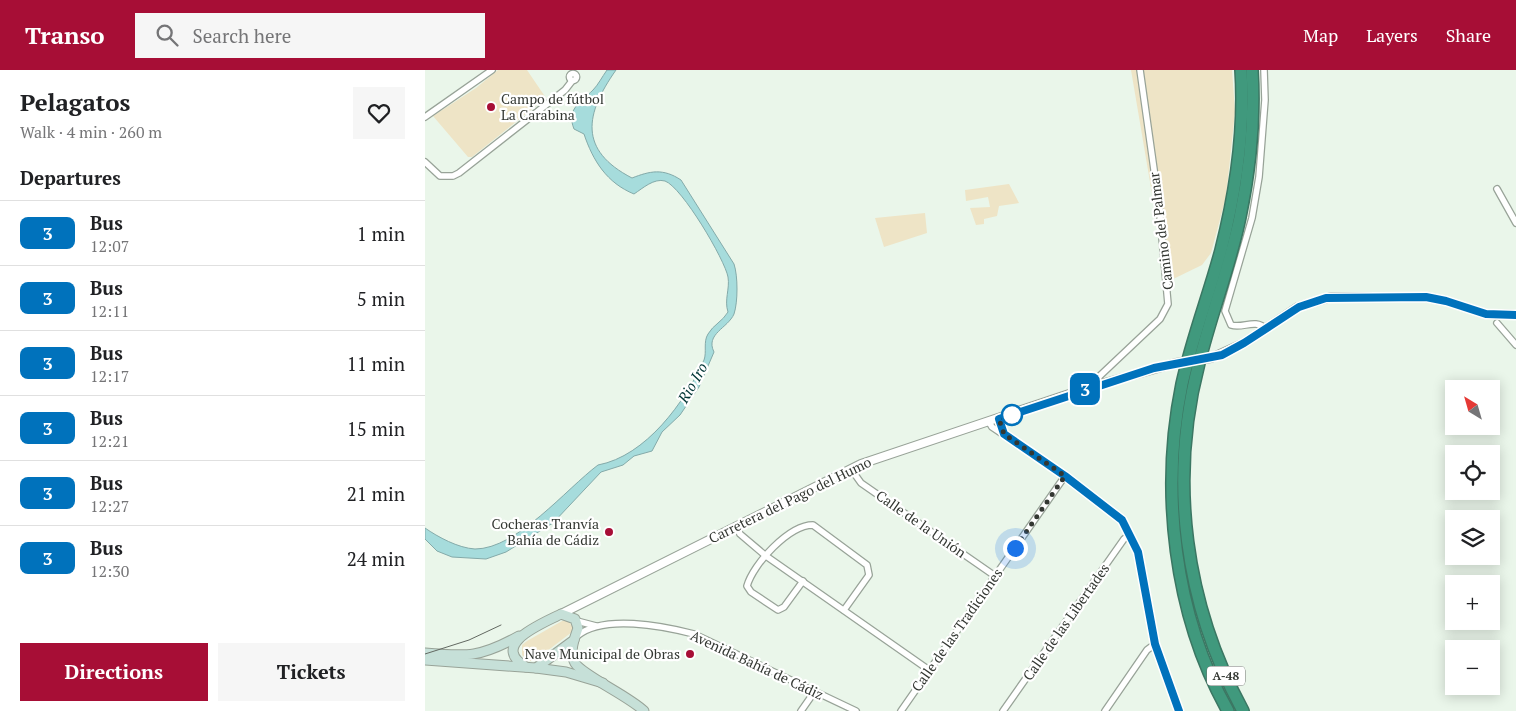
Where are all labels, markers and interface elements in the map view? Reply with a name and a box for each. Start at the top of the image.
search box [135,13,485,58]
text: Transo [25,19,105,51]
icon: search [153,21,181,49]
text: Search here [193,23,291,48]
text: Map [1303,23,1338,47]
text: Layers [1366,23,1418,47]
text: Share [1446,23,1491,47]
text: Pelagatos [20,86,130,118]
button: heart [353,87,405,139]
place label: Campo de fútbol La Carabina [501,89,604,124]
marker: Campo de fútbol La Carabina [485,101,497,113]
text: Walk · 4 min · 260 m [20,121,162,143]
text: Departures [20,165,121,190]
street label: Camino del Palmar [1144,171,1177,291]
text: Bus [90,210,123,235]
text: 3 [42,221,53,245]
text: 1 min [357,221,405,246]
text: 12:07 [90,235,129,257]
text: Bus [90,275,123,300]
text: 3 [42,286,53,310]
text: 5 min [357,286,405,311]
text: 12:11 [90,300,129,322]
text: Bus [90,340,123,365]
text: 3 [42,351,53,375]
text: 11 min [347,351,405,376]
water label: Rio Iro [672,358,712,407]
text: 12:17 [90,365,129,387]
line badge: 3 [1069,373,1101,405]
text: 3 [1080,377,1090,401]
north arrow [1445,380,1500,435]
map controls [1445,380,1500,695]
unlabelled marker [1001,404,1023,426]
text: Bus [90,405,123,430]
text: 3 [42,416,53,440]
text: 15 min [347,416,405,441]
text: 12:21 [90,430,129,452]
button: locate [1445,445,1500,500]
street label: Carretera del Pago del Humo [705,452,875,547]
text: Bus [90,470,123,495]
text: 3 [42,481,53,505]
text: 21 min [347,481,405,506]
street label: Calle de la Unión [872,485,971,562]
text: 12:27 [90,495,129,517]
button: layers [1445,510,1500,565]
place label: Cocheras Tranvía Bahía de Cádiz [491,514,599,549]
marker: Cocheras Tranvía Bahía de Cádiz [603,526,615,538]
text: Bus [90,535,123,560]
your location [1003,536,1028,561]
text: 3 [42,546,53,570]
text: 24 min [347,546,405,571]
street label: Calle de las Libertades [1018,559,1113,684]
text: 12:30 [90,560,129,582]
street label: Calle de las Tradiciones [907,564,1006,695]
button: + [1445,575,1500,630]
street label: Avenida Bahía de Cádiz [688,625,827,704]
button: − [1445,640,1500,695]
button: Directions [20,643,208,701]
button: Tickets [218,643,405,701]
place label: Nave Municipal de Obras [525,644,680,663]
marker: Nave Municipal de Obras [684,648,696,660]
road number: A-48 [1207,666,1245,686]

